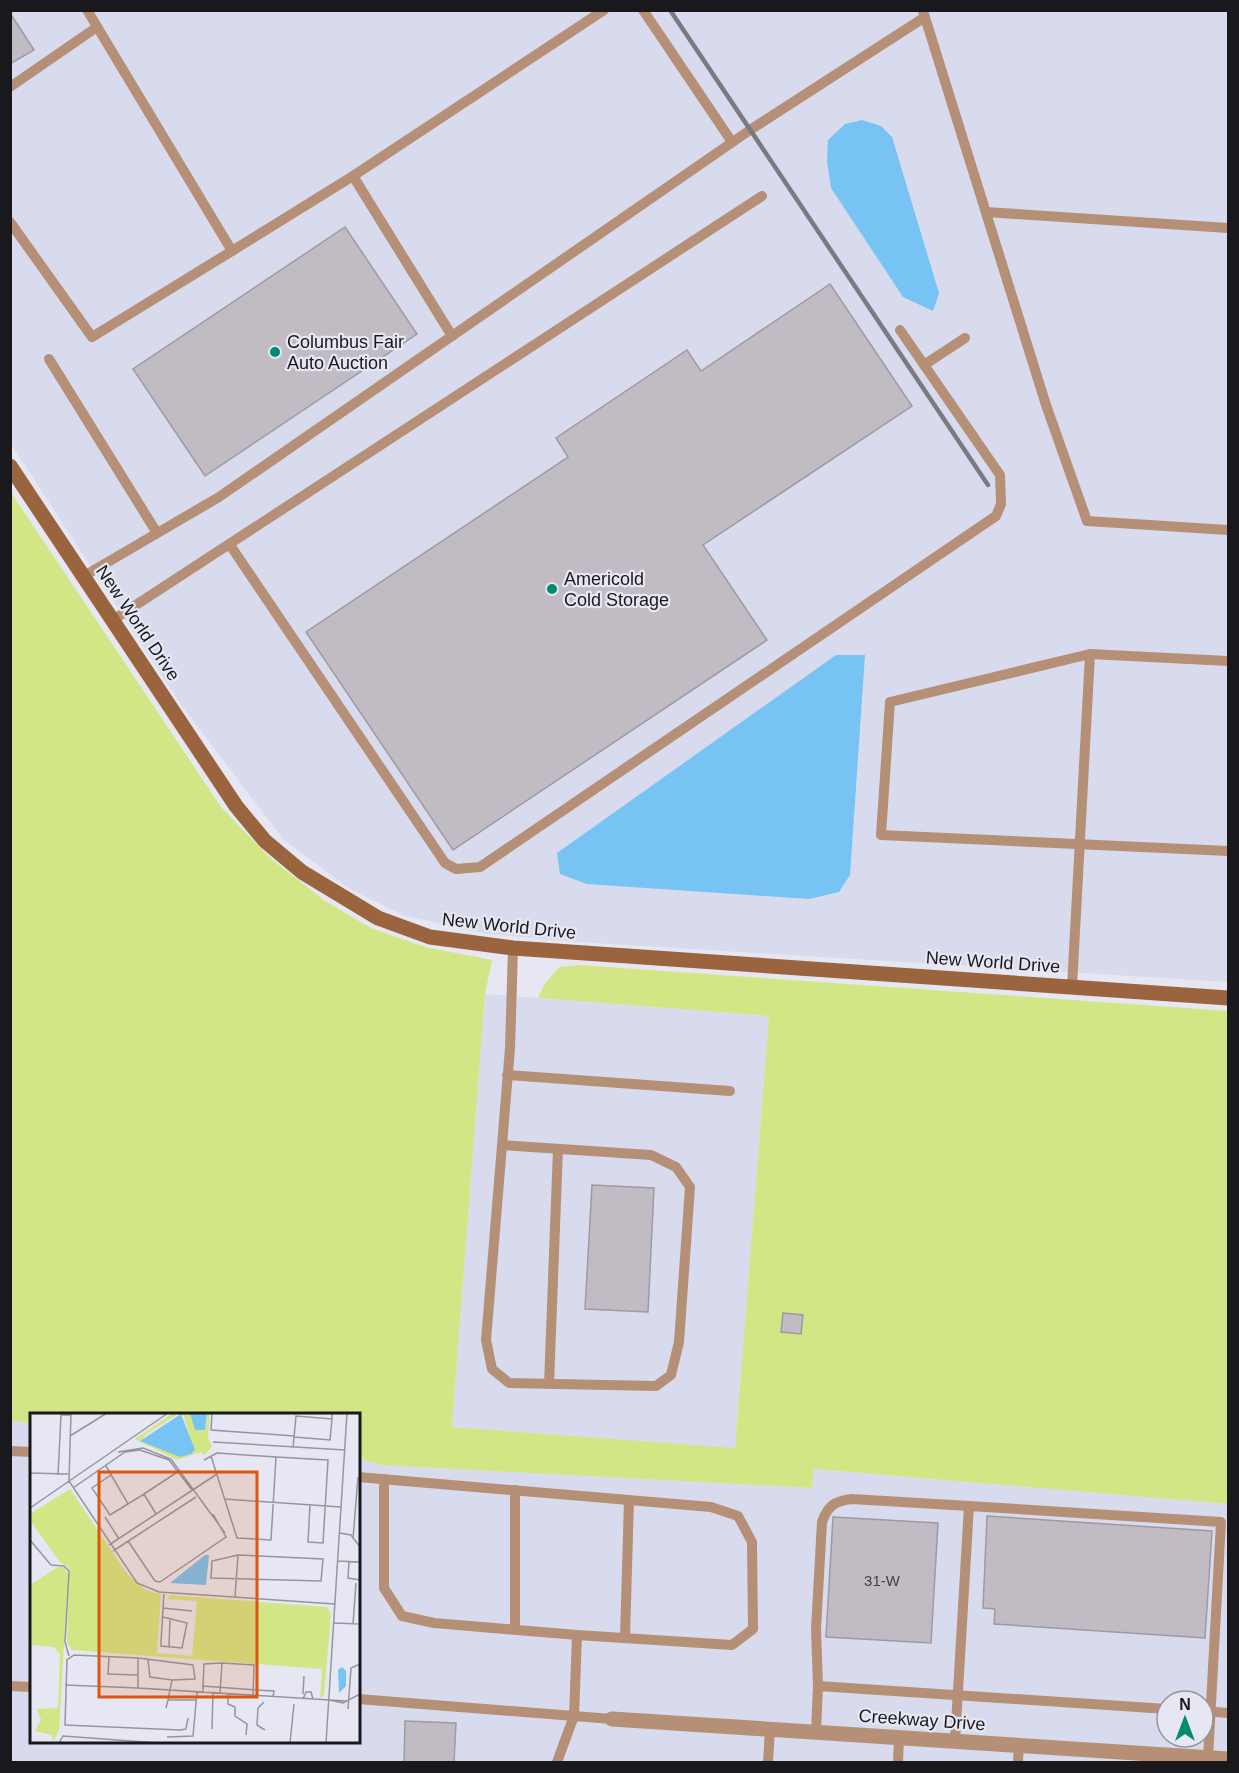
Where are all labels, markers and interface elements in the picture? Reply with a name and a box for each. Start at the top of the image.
place label: Columbus Fair Auto Auction [287,332,404,373]
marker: Columbus Fair Auto Auction [268,345,282,359]
street label: New World Drive [92,562,184,684]
place label: Americold Cold Storage [564,569,669,610]
marker: Americold Cold Storage [545,582,559,596]
street label: New World Drive [441,909,577,943]
street label: New World Drive [925,947,1061,977]
inset map [30,1413,360,1743]
house number: 31-W [864,1572,901,1589]
north arrow [1155,1689,1215,1749]
text: N [1179,1696,1191,1713]
street label: Creekway Drive [858,1706,986,1734]

